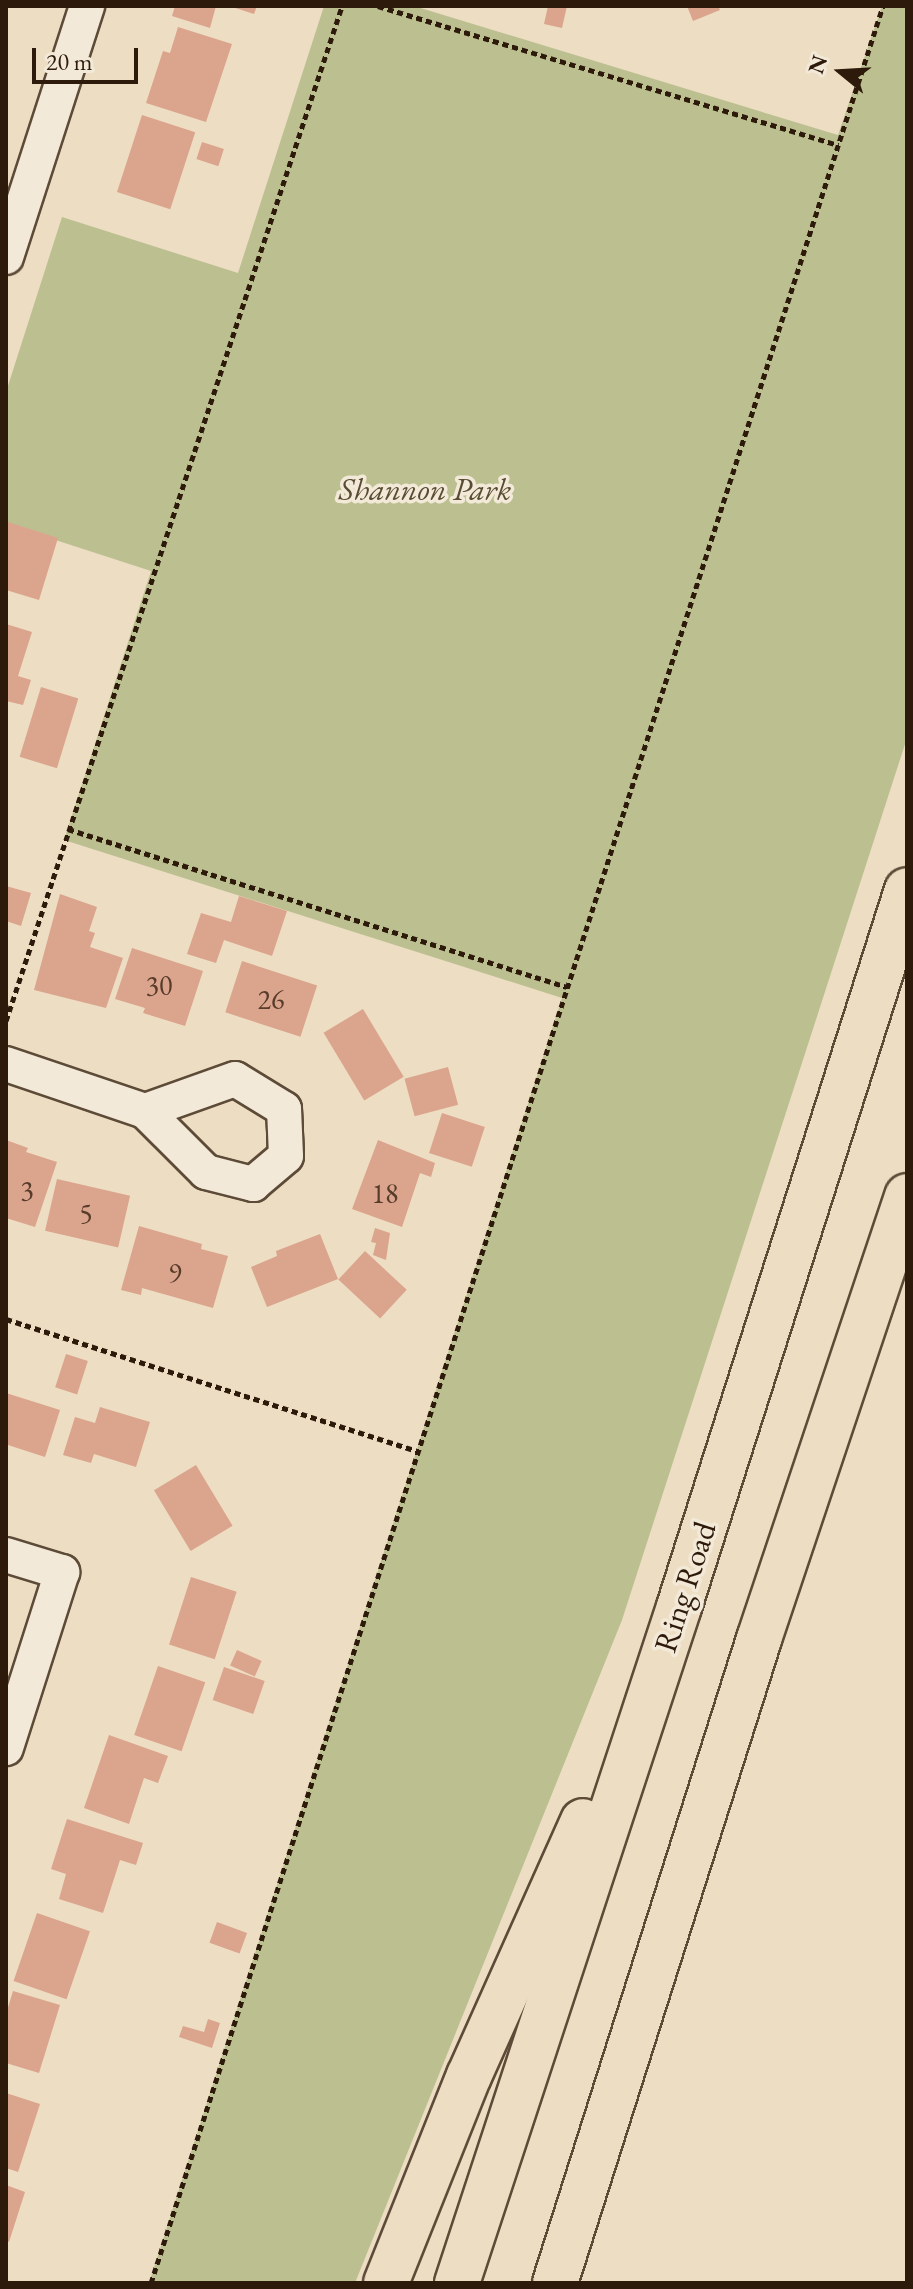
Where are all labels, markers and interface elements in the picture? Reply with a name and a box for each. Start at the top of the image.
scale bar [36,32,142,82]
north arrow [801,32,881,112]
text: 20 m [46,46,93,77]
text: N [801,51,834,77]
park label: Shannon Park [339,470,511,508]
house number: 30 [146,968,172,1002]
house number: 26 [258,982,284,1016]
house number: 3 [20,1173,34,1207]
house number: 18 [372,1176,398,1210]
house number: 5 [79,1196,93,1230]
house number: 9 [168,1255,182,1289]
street label: Ring Road [646,1517,724,1657]

